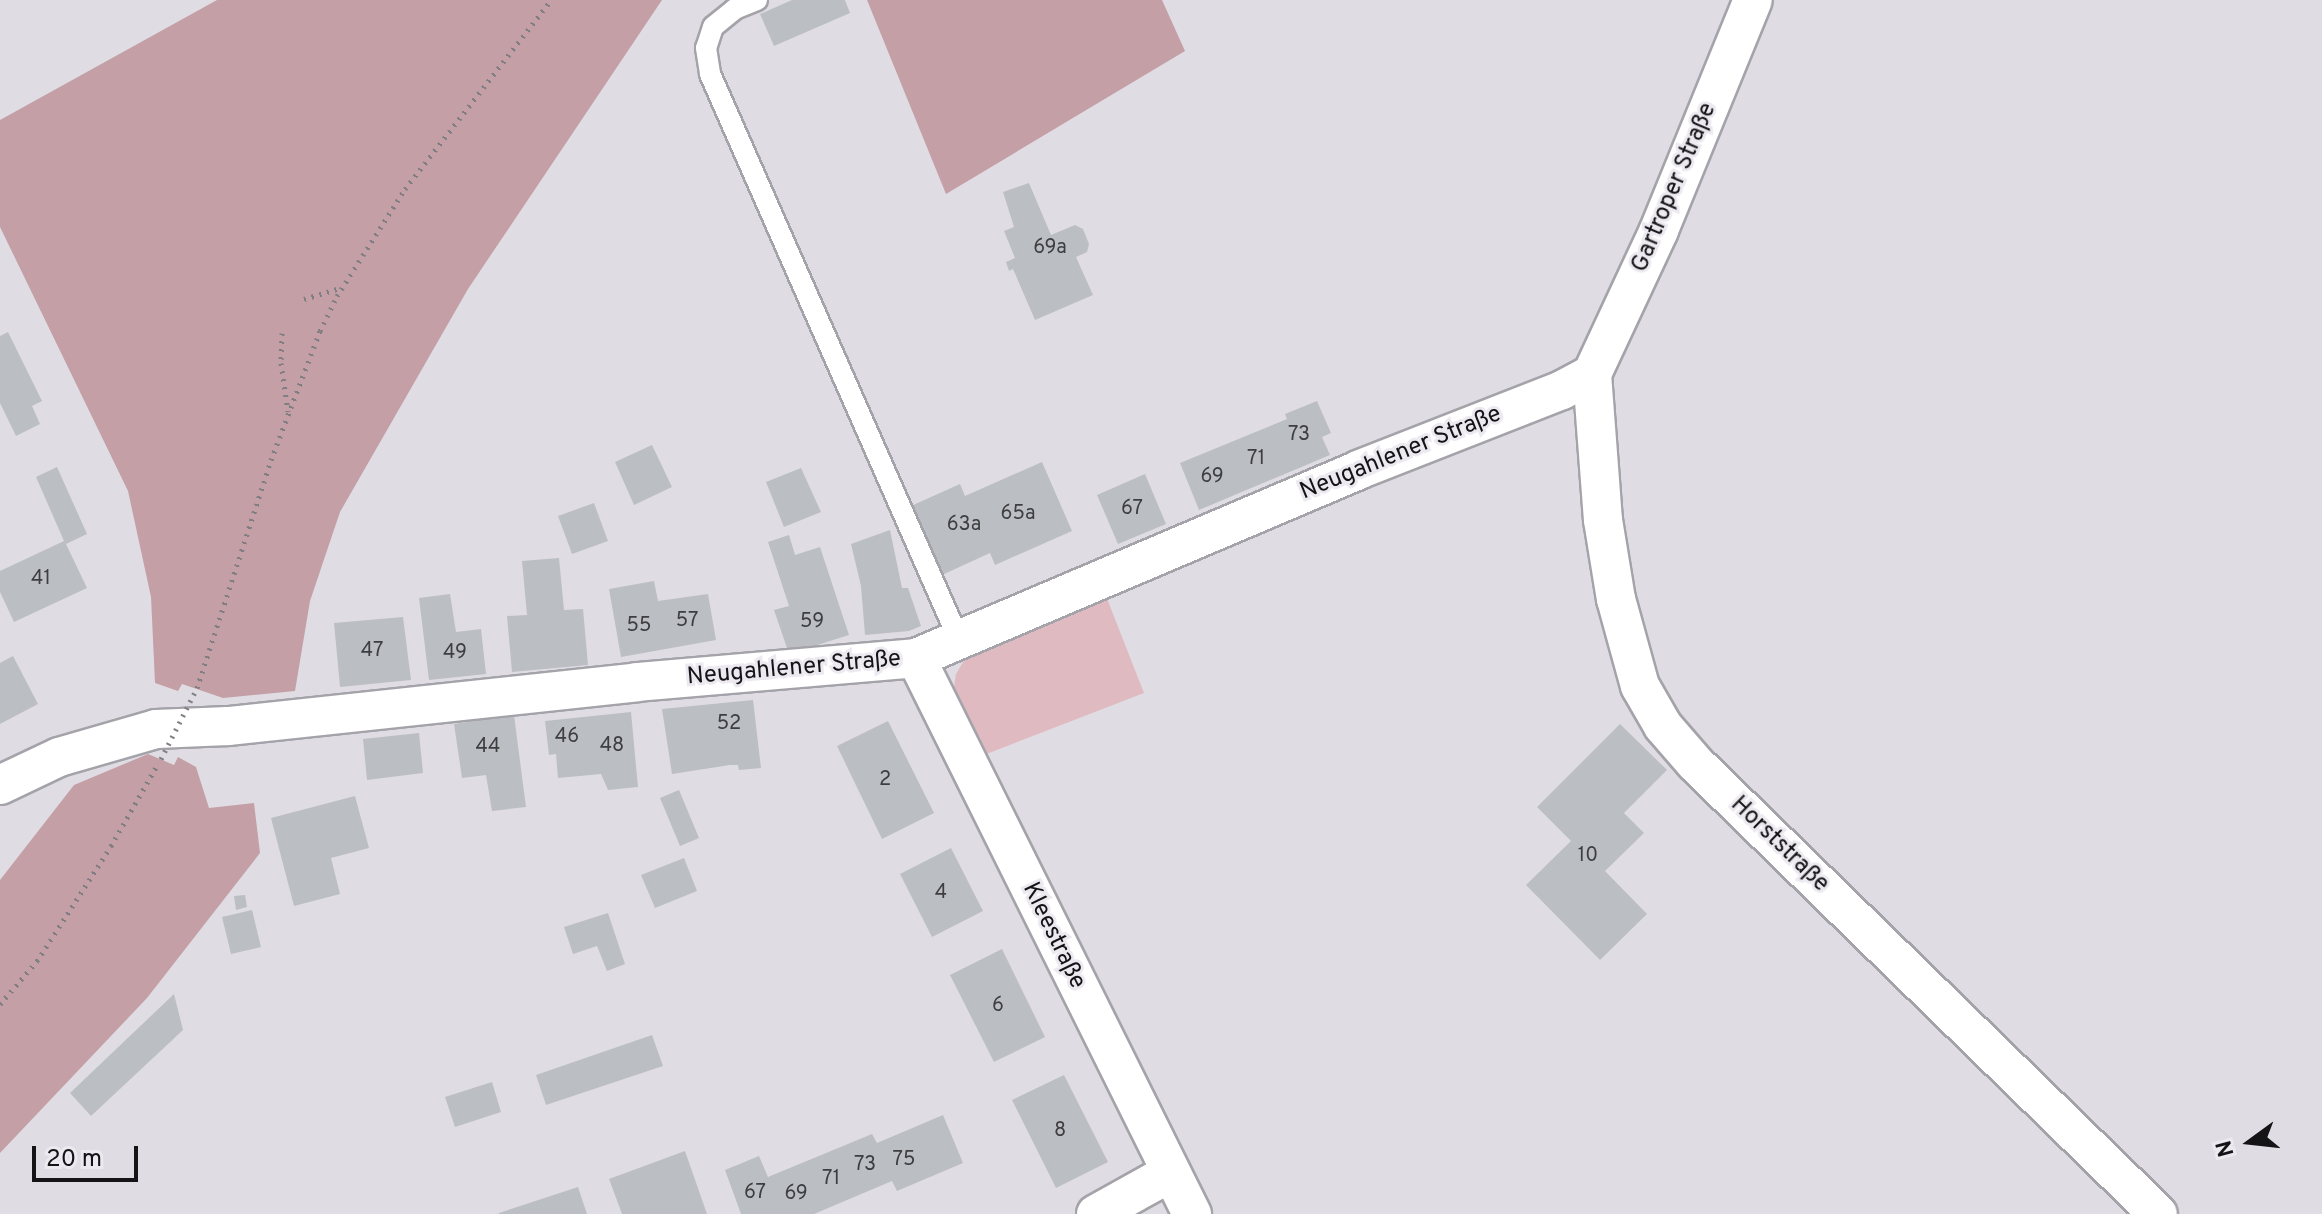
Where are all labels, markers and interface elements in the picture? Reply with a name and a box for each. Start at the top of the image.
street label: Gartroper Straße [1626,99,1724,277]
house number: 69a [1033,236,1067,260]
street label: Neugahlener Straße [1296,400,1506,508]
house number: 73 [1288,423,1310,447]
house number: 71 [1247,447,1265,471]
house number: 69 [1200,465,1224,489]
house number: 67 [1121,497,1143,521]
house number: 65a [1001,502,1035,526]
house number: 63a [947,513,981,537]
house number: 41 [31,567,51,591]
house number: 57 [676,609,698,633]
house number: 59 [800,610,824,634]
house number: 55 [627,614,651,638]
house number: 47 [361,639,383,663]
house number: 49 [443,641,467,665]
street label: Neugahlener Straße [686,645,902,693]
house number: 52 [717,712,741,736]
house number: 46 [555,725,579,749]
house number: 48 [600,734,624,758]
house number: 44 [476,735,500,759]
house number: 2 [879,768,891,792]
street label: Horststraße [1724,791,1834,899]
house number: 10 [1578,844,1598,868]
street label: Kleestraße [1015,878,1091,994]
house number: 4 [935,881,947,905]
house number: 6 [992,994,1004,1018]
north arrow [2210,1102,2290,1182]
house number: 8 [1054,1119,1066,1143]
scale bar [36,1130,142,1180]
text: N [2211,1137,2241,1159]
text: 20 m [46,1145,102,1175]
house number: 75 [893,1148,915,1172]
house number: 73 [854,1153,876,1177]
house number: 71 [822,1167,840,1191]
house number: 67 [744,1181,766,1205]
house number: 69 [784,1182,808,1206]

